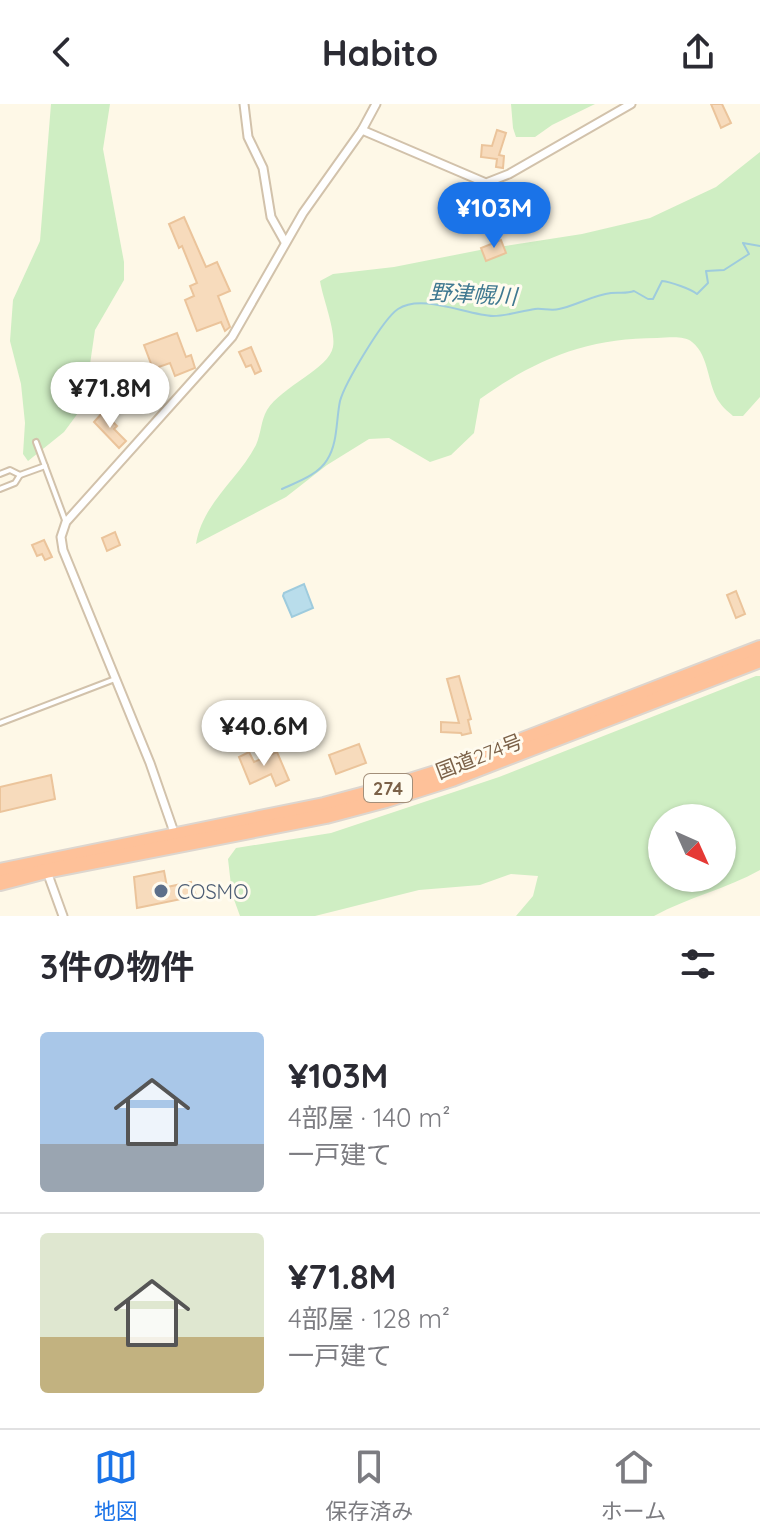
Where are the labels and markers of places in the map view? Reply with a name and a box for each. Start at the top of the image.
pin: ¥103M [438,182,550,250]
pin: ¥71.8M [45,362,175,430]
pin: ¥40.6M [199,700,329,768]
place label: COSMO [177,879,248,904]
marker: COSMO [152,882,170,900]

